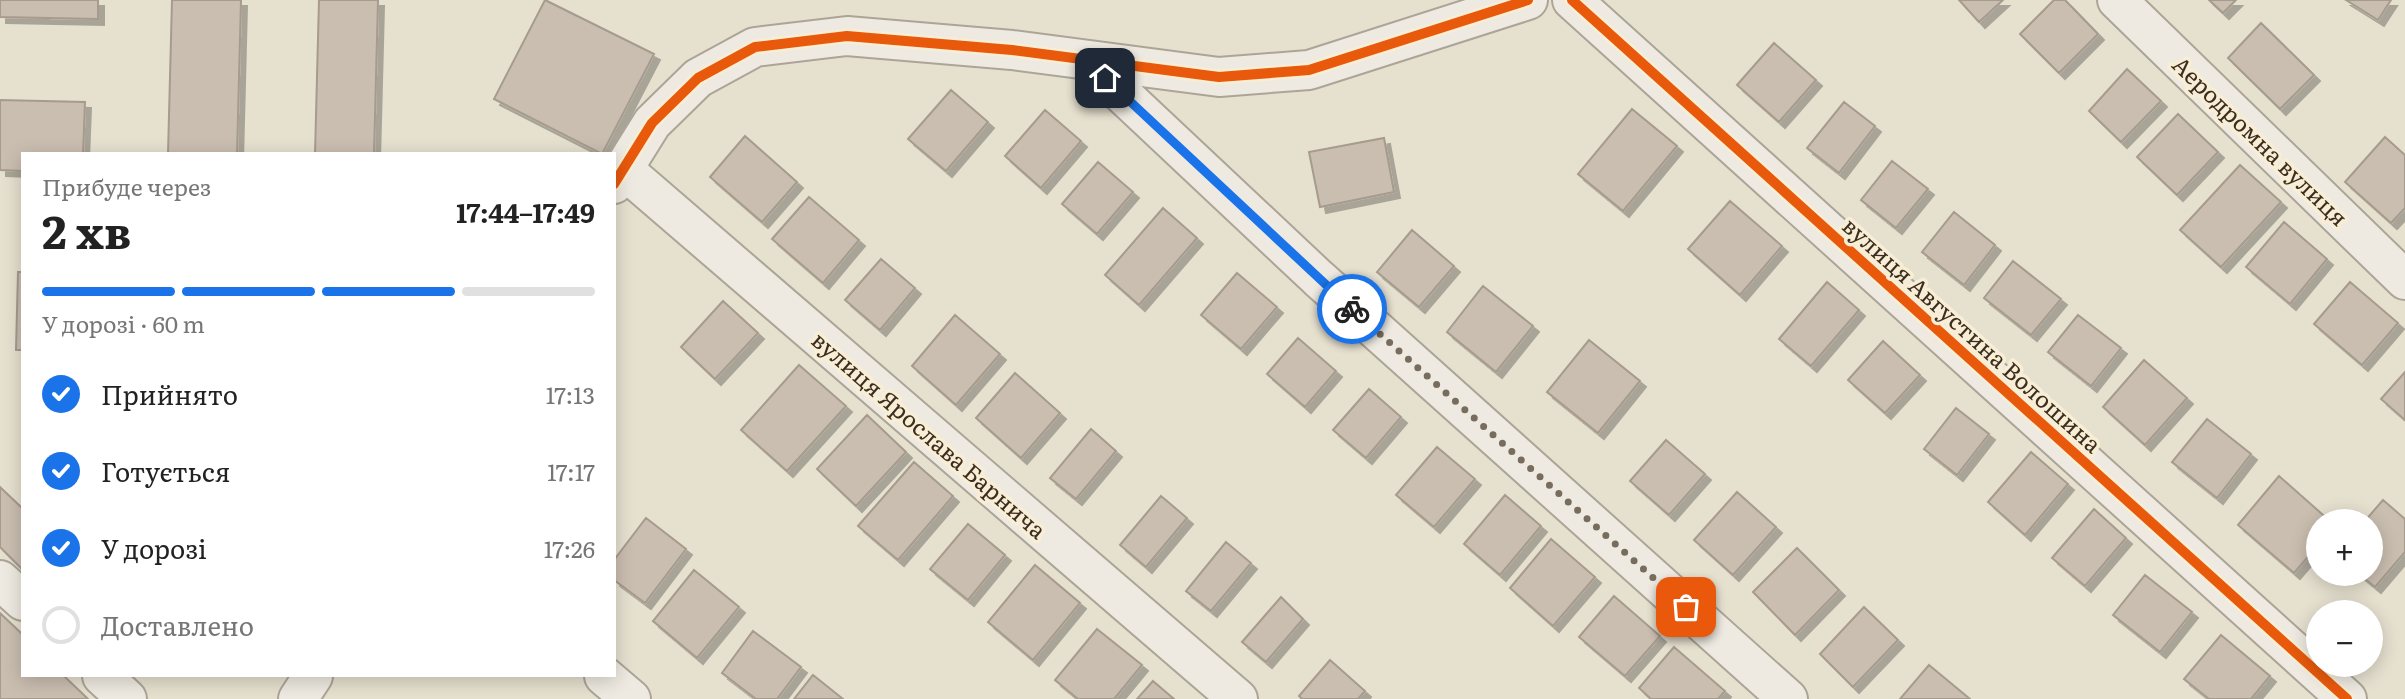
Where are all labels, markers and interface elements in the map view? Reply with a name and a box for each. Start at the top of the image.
street label: Аеродромна вулиця [2166,47,2356,233]
pin [1075,48,1135,108]
icon: home [1086,59,1124,97]
text: Прибуде через [42,169,211,203]
text: 17:44–17:49 [456,192,595,231]
text: 2 хв [42,195,131,263]
street label: вулиця Августина Волошина [1836,208,2111,460]
courier [1317,274,1387,344]
icon: bike [1333,290,1371,328]
text: У дорозі · 60 m [42,306,205,340]
street label: вулиця Ярослава Барнича [805,322,1055,546]
text: Прийнято [101,374,238,413]
icon: check [42,375,80,413]
text: 17:13 [546,377,595,411]
text: Готується [101,451,230,490]
icon: check [42,452,80,490]
text: 17:17 [547,454,595,488]
map controls [2306,509,2383,677]
button: + [2306,509,2383,586]
text: У дорозі [101,528,207,567]
icon: check [42,529,80,567]
text: 17:26 [544,531,595,565]
pin [1656,577,1716,637]
icon: bag [1667,588,1705,626]
button: − [2306,600,2383,677]
text: Доставлено [101,605,254,644]

